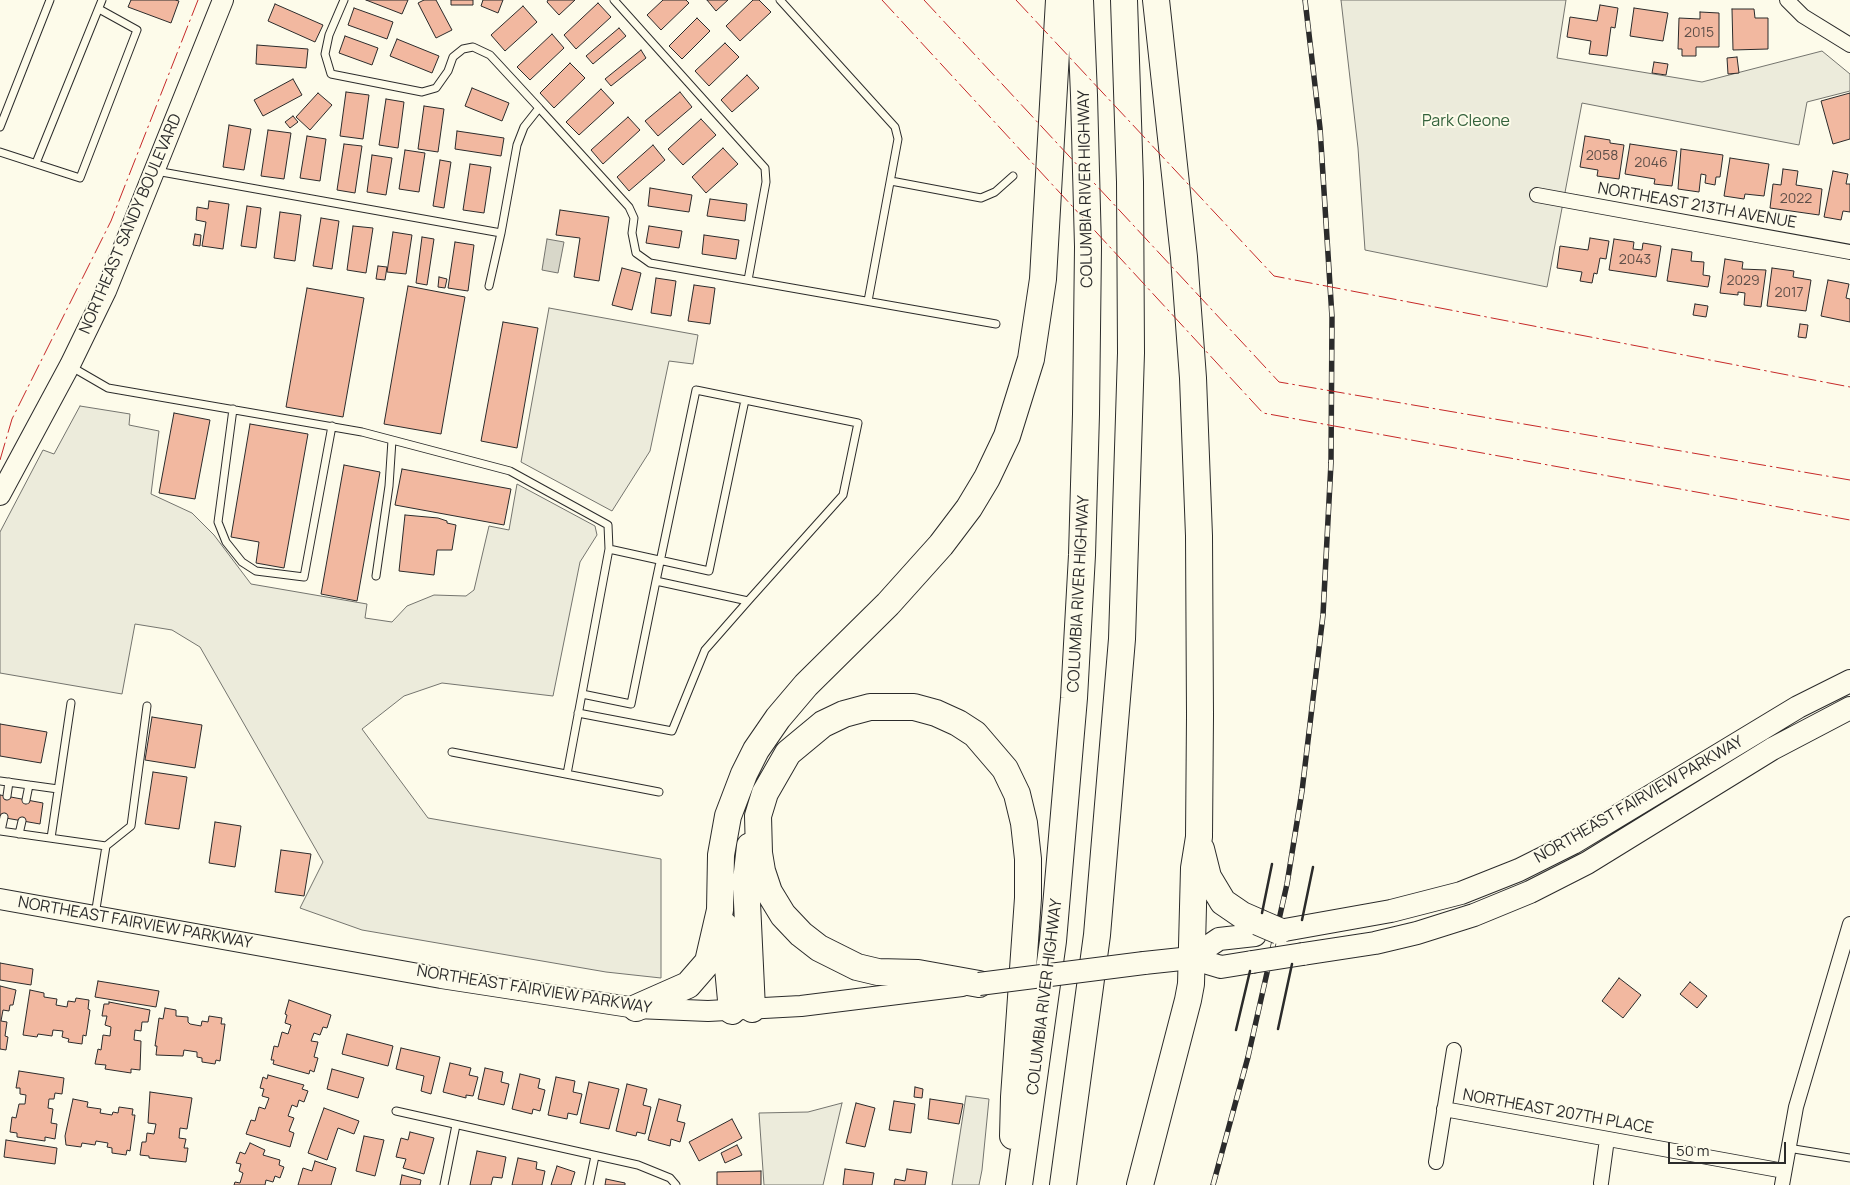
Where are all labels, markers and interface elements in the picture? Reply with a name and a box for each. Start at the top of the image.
house number: 2015 [1684,25,1714,41]
street label: COLUMBIA RIVER HIGHWAY [1075,90,1097,288]
street label: NORTHEAST SANDY BOULEVARD [76,111,186,337]
park label: Park Cleone [1422,112,1510,132]
house number: 2058 [1586,148,1618,164]
house number: 2046 [1634,155,1668,171]
street label: NORTHEAST 213TH AVENUE [1596,179,1798,233]
house number: 2022 [1780,191,1812,207]
house number: 2043 [1619,252,1651,268]
house number: 2029 [1726,273,1760,289]
house number: 2017 [1774,285,1804,301]
street label: COLUMBIA RIVER HIGHWAY [1064,495,1094,693]
street label: NORTHEAST FAIRVIEW PARKWAY [1531,732,1747,868]
street label: NORTHEAST FAIRVIEW PARKWAY [16,893,254,953]
street label: COLUMBIA RIVER HIGHWAY [1023,898,1067,1096]
street label: NORTHEAST FAIRVIEW PARKWAY [415,962,653,1018]
street label: NORTHEAST 207TH PLACE [1461,1086,1655,1138]
scale bar [1670,1132,1788,1164]
text: 50 m [1676,1140,1710,1161]

